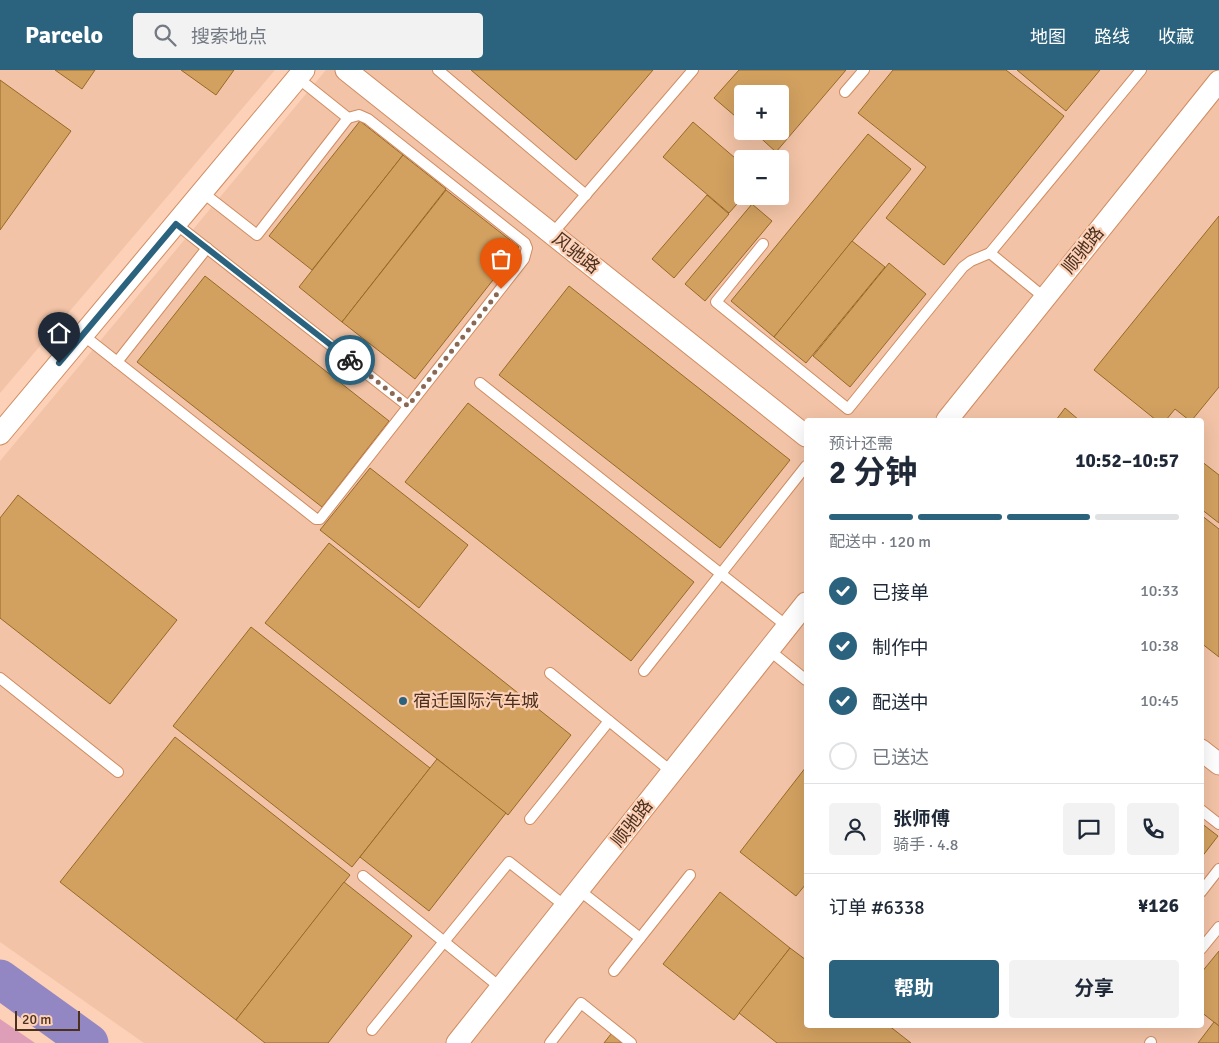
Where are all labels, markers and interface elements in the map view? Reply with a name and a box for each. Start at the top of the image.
search box [133,13,483,58]
text: Parcelo [25,20,103,50]
icon: search [151,21,179,49]
text: 搜索地点 [191,25,267,49]
text: 地图 [1030,26,1066,48]
text: 路线 [1094,26,1130,48]
text: 收藏 [1158,26,1194,48]
map controls [734,85,789,205]
button: + [734,85,789,140]
button: − [734,150,789,205]
street label: 顺驰路 [1057,222,1109,278]
street label: 风驰路 [548,228,604,278]
pin [480,238,522,289]
icon: bag [487,245,515,273]
pin [38,312,80,363]
icon: home [45,319,73,347]
courier [325,335,375,385]
icon: bike [336,346,364,374]
text: 预计还需 [829,434,893,454]
text: 10:52–10:57 [1075,449,1179,473]
text: 2 分钟 [829,453,917,492]
text: 配送中 · 120 m [829,532,931,552]
icon: check [829,577,857,605]
text: 已接单 [872,581,929,605]
text: 10:33 [1140,581,1179,601]
icon: check [829,632,857,660]
text: 制作中 [872,636,929,660]
text: 10:38 [1140,636,1179,656]
icon: check [829,687,857,715]
place label: 宿迁国际汽车城 [413,690,539,712]
text: 配送中 [872,691,929,715]
text: 10:45 [1140,691,1179,711]
marker: 宿迁国际汽车城 [397,695,409,707]
text: 已送达 [872,746,929,770]
street label: 顺驰路 [607,795,657,851]
button: person [829,803,881,855]
button: chat [1063,803,1115,855]
button: phone [1127,803,1179,855]
text: 张师傅 [893,807,950,831]
text: 骑手 · 4.8 [893,835,958,855]
text: ¥126 [1138,894,1179,918]
text: 订单 #6338 [829,896,924,920]
button: 帮助 [829,960,999,1018]
button: 分享 [1009,960,1179,1018]
scale bar [15,1008,80,1031]
text: 20 m [22,1011,51,1028]

